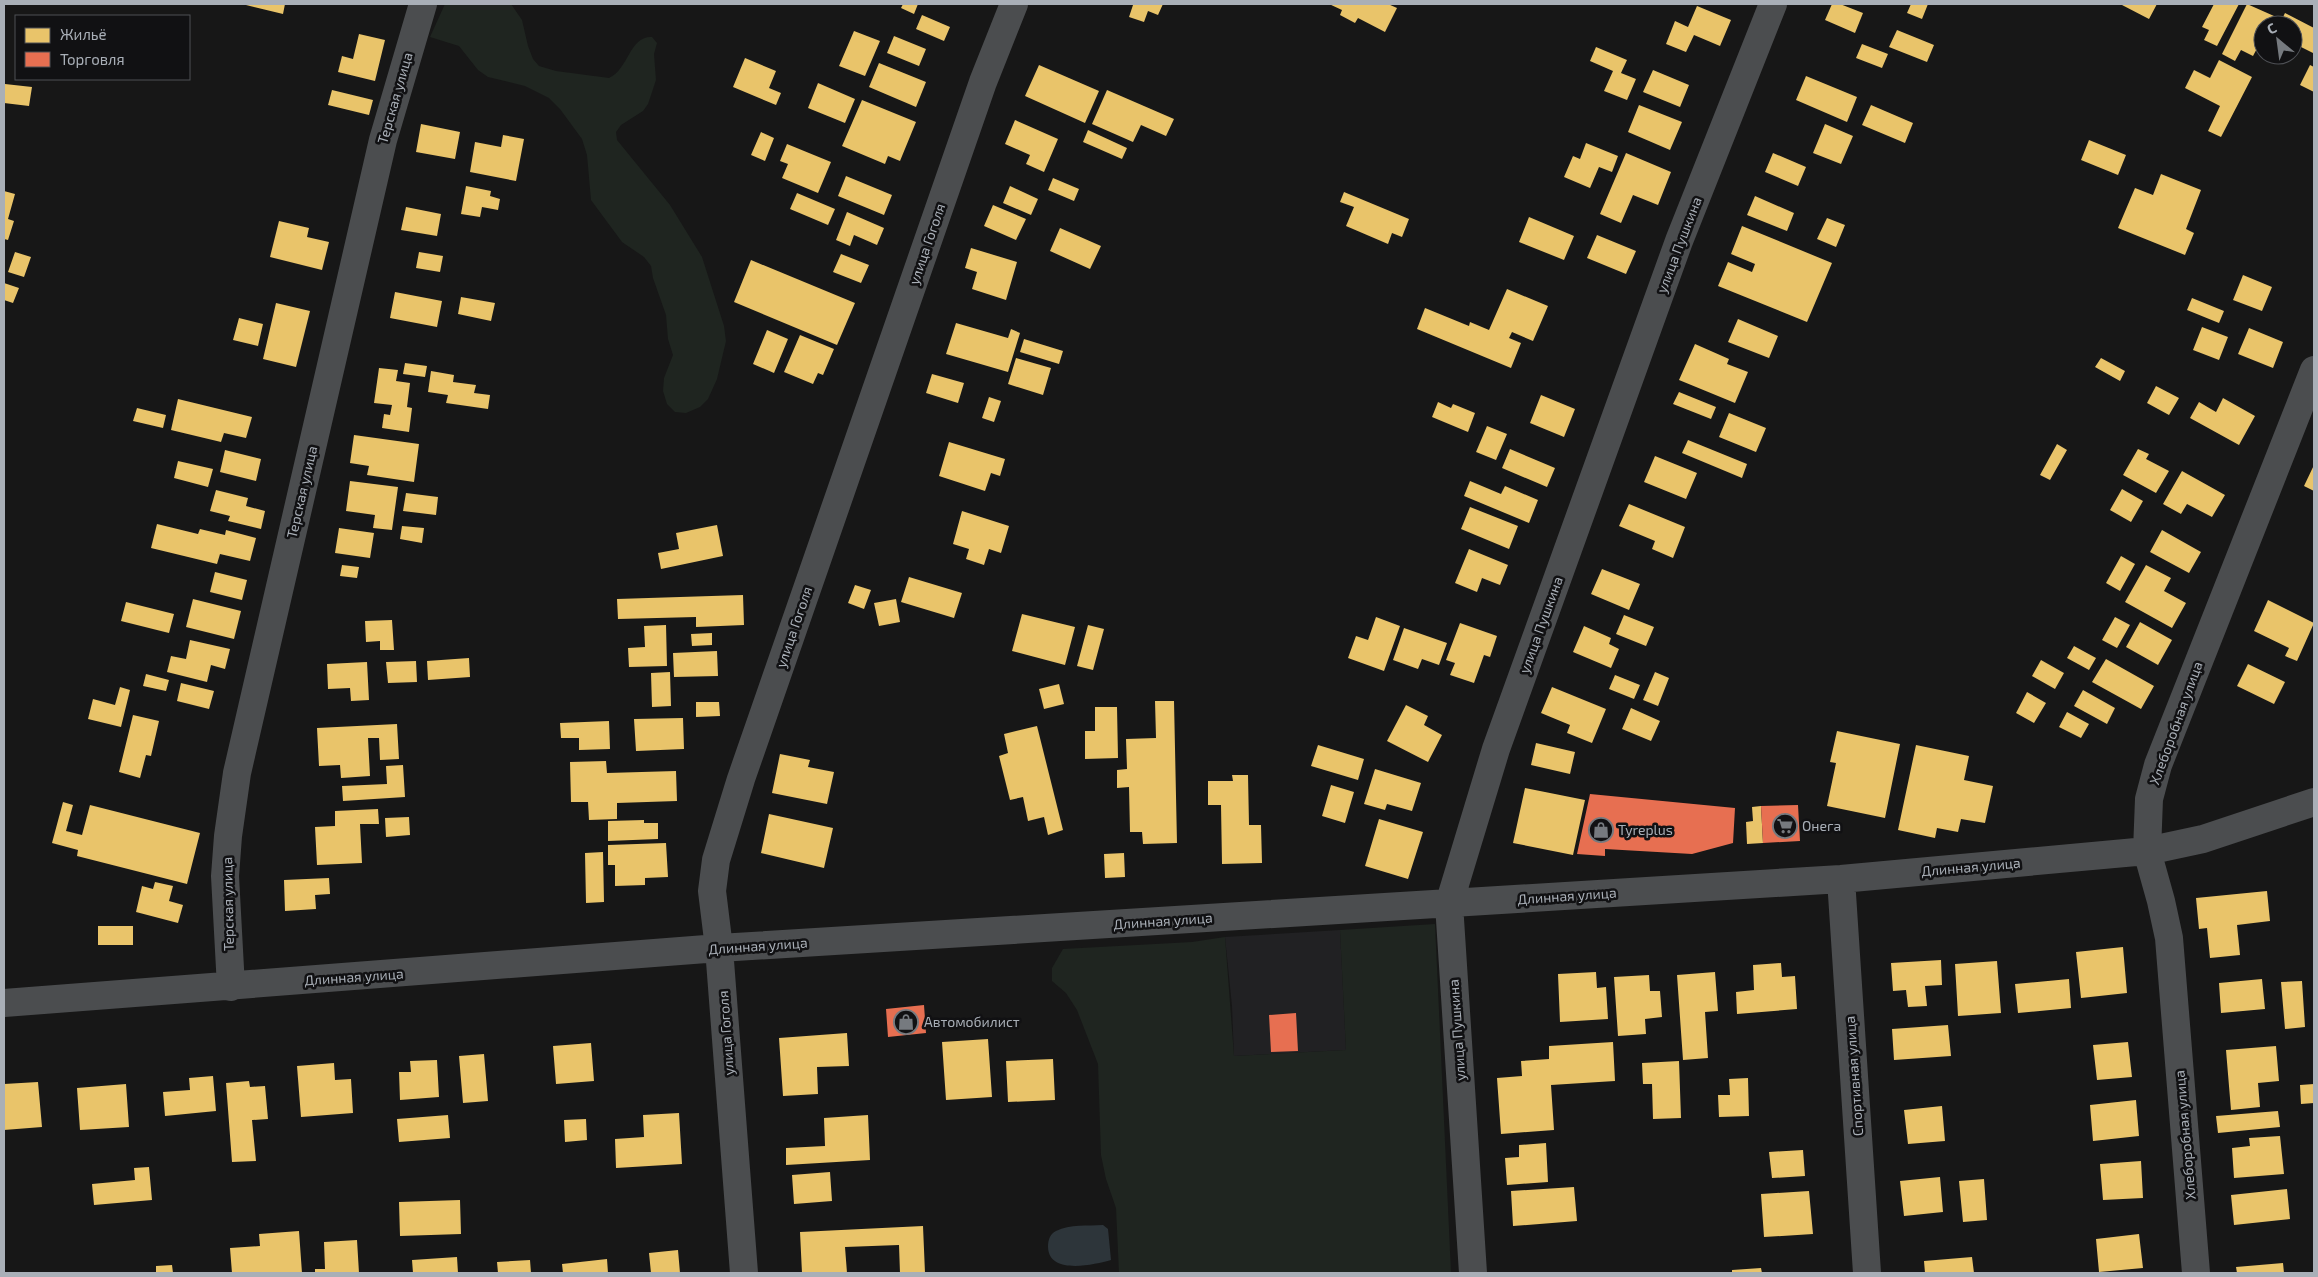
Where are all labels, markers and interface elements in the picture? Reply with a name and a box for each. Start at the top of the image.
legend [15,15,190,80]
north arrow [2253,15,2303,65]
text: С [2264,19,2279,38]
text: Жильё [60,25,107,43]
text: Торговля [60,50,125,68]
street label: Терская улица [373,50,416,146]
street label: улица Пушкина [1652,194,1705,295]
street label: улица Гоголя [905,201,948,287]
street label: Терская улица [283,444,320,540]
street label: улица Пушкина [1515,574,1566,676]
street label: улица Гоголя [772,584,815,670]
street label: Хлеборобная улица [2145,659,2206,787]
supermarket icon: Онега [1772,813,1798,839]
shop icon: Tyreplus [1588,817,1614,843]
place label: Онега [1802,817,1841,834]
place label: Tyreplus [1618,821,1673,838]
street label: Длинная улица [1921,854,2021,879]
street label: Терская улица [218,857,237,951]
street label: Длинная улица [1517,884,1617,907]
street label: Длинная улица [1113,909,1213,932]
street label: Длинная улица [708,934,808,957]
street label: Длинная улица [304,965,404,988]
street label: улица Пушкина [1444,979,1469,1081]
street label: улица Гоголя [714,990,737,1076]
shop icon: Автомобилист [893,1009,919,1035]
place label: Автомобилист [924,1013,1020,1030]
street label: Спортивная улица [1841,1015,1866,1137]
street label: Хлеборобная улица [2170,1070,2199,1201]

